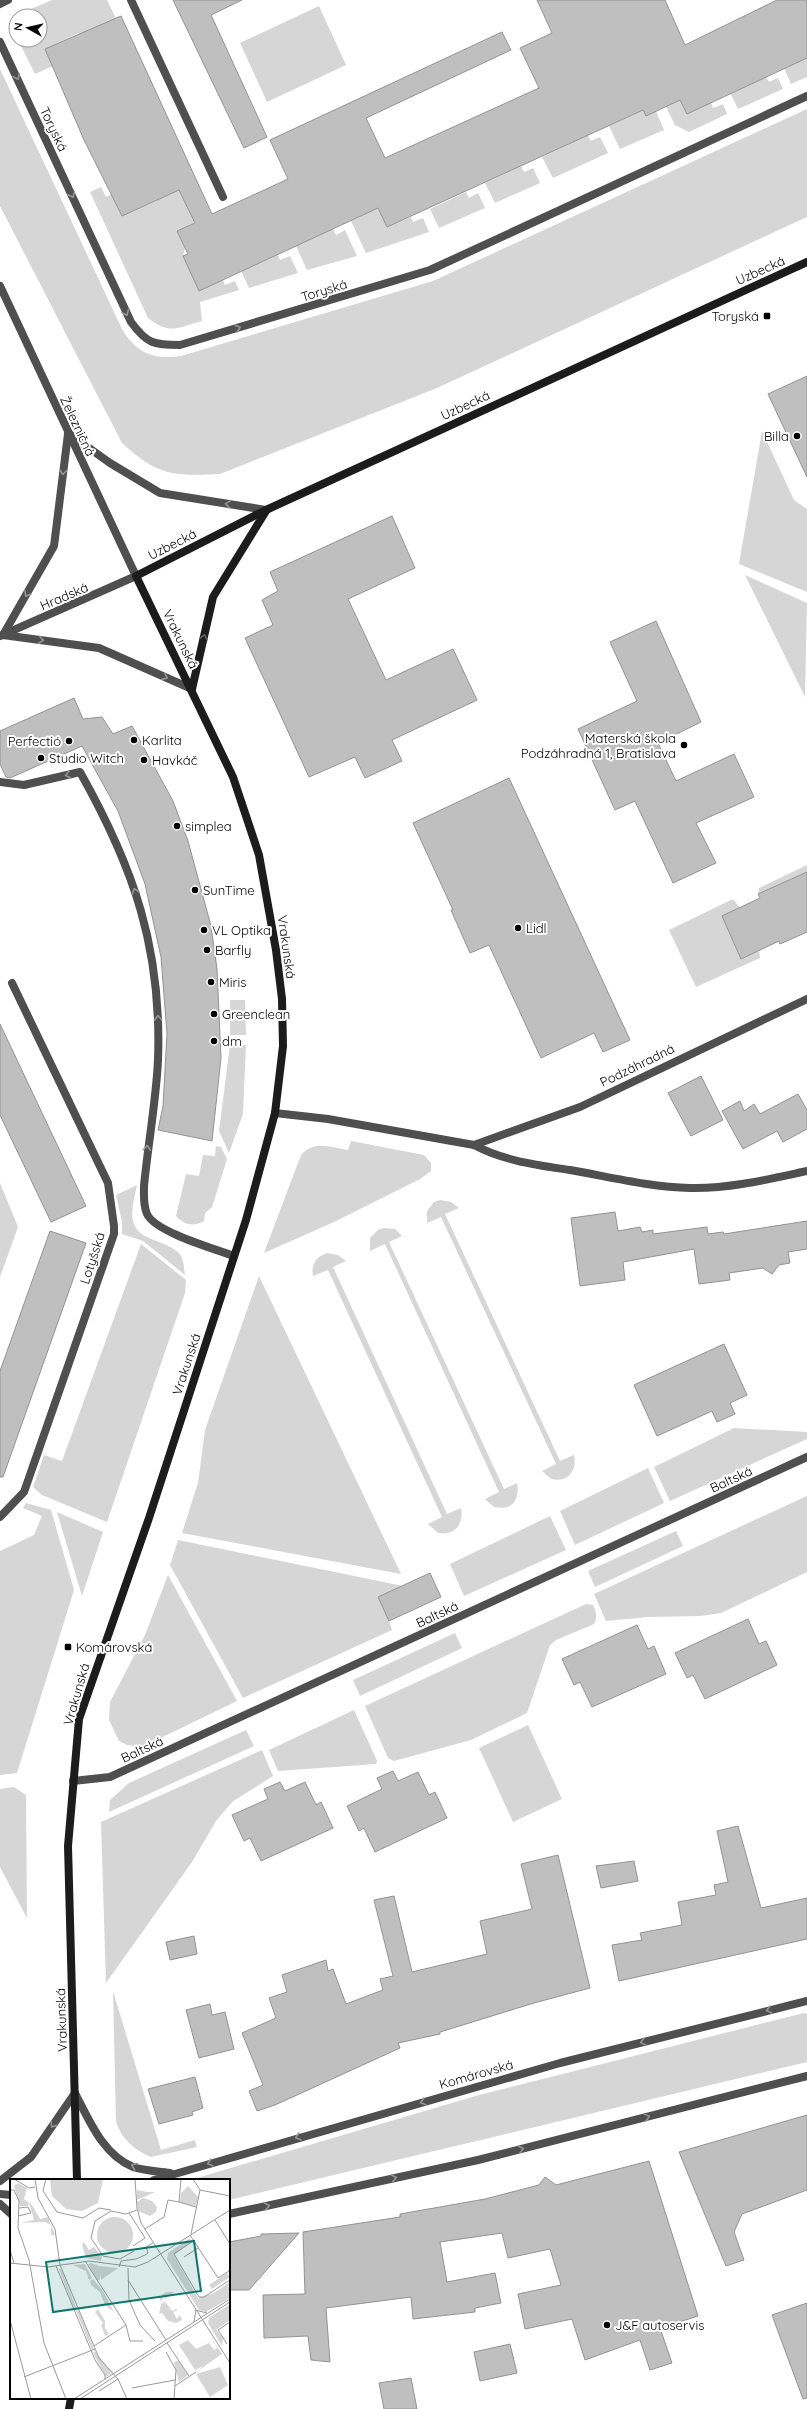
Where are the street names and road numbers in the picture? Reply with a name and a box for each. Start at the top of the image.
street label: Toryská [37,104,71,154]
street label: Uzbecká [733,252,787,288]
street label: Toryská [299,275,349,305]
street label: Uzbecká [438,387,492,423]
street label: Železničná [57,393,99,459]
street label: Uzbecká [145,525,199,563]
street label: Hradská [37,579,91,613]
street label: Vrakunská [160,607,202,671]
street label: Vrakunská [275,914,299,980]
street label: Podzáhradná [597,1040,677,1090]
street label: Lotyšská [76,1230,108,1286]
street label: Vrakunská [169,1331,203,1397]
street label: Baltská [707,1462,755,1496]
street label: Baltská [413,1597,461,1631]
street label: Vrakunská [60,1661,92,1727]
street label: Baltská [118,1732,166,1766]
street label: Vrakunská [52,1988,70,2052]
street label: Komárovská [437,2056,515,2092]

